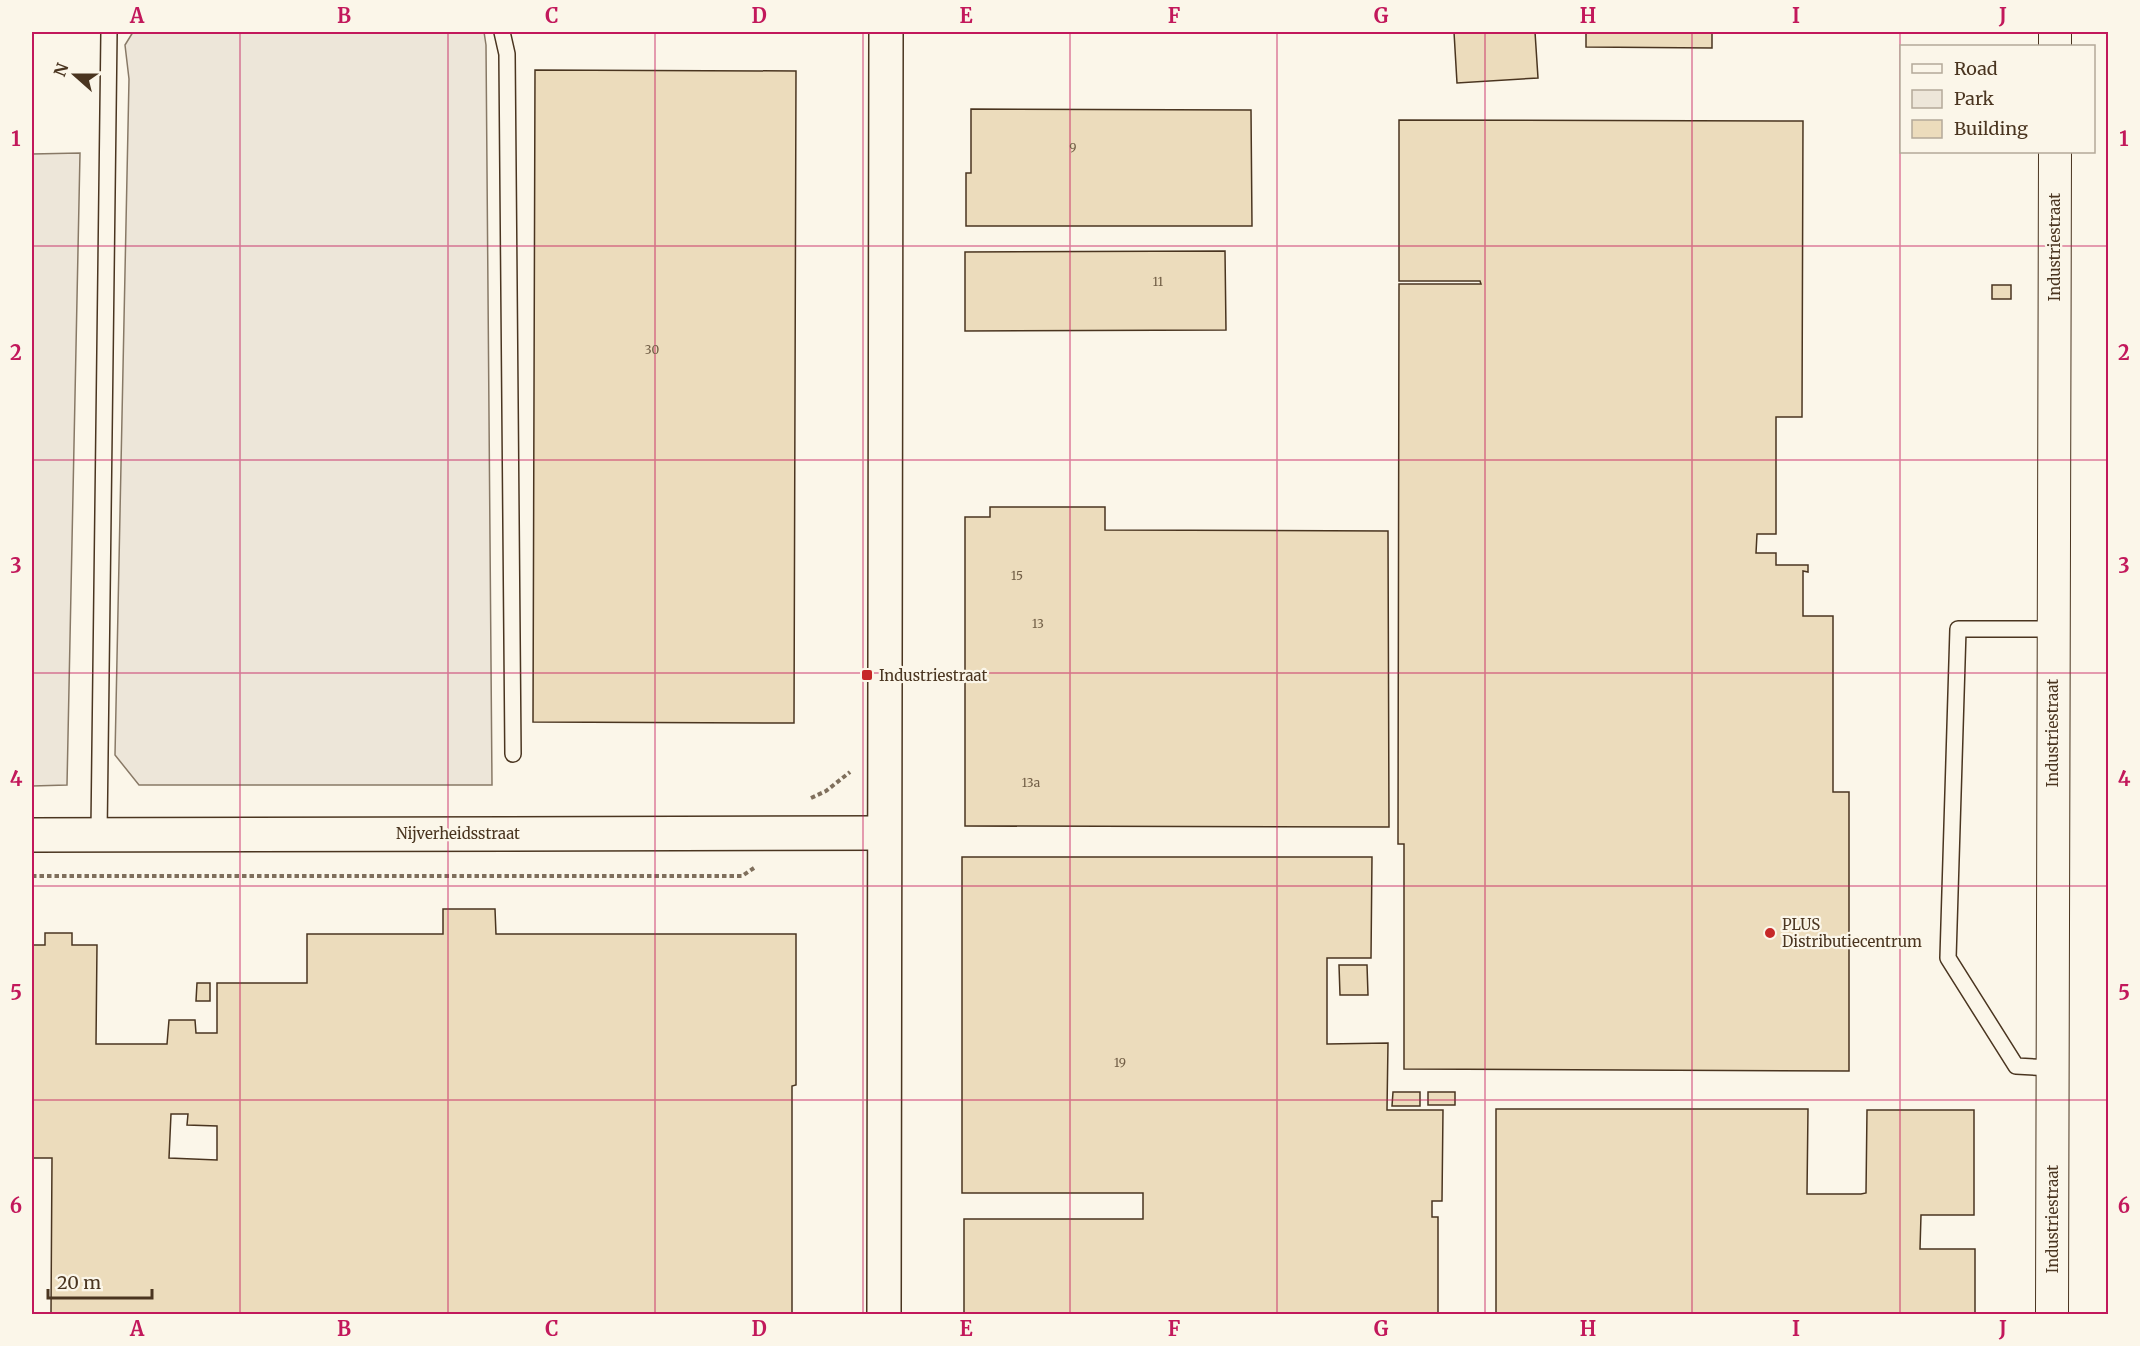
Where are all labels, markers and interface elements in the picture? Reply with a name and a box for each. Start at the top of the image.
text: A [129,3,145,28]
text: B [337,3,351,28]
text: C [545,3,559,28]
text: D [751,3,767,28]
text: E [959,3,973,28]
text: F [1168,3,1181,28]
text: G [1374,3,1389,28]
text: H [1580,3,1596,28]
text: I [1792,3,1800,28]
text: J [1998,3,2007,28]
north arrow [45,45,105,105]
legend [1900,45,2095,153]
text: Road [1954,57,1998,80]
text: N [49,60,73,79]
text: Park [1954,87,1995,110]
text: Building [1954,117,2028,140]
text: 1 [11,126,21,151]
text: 1 [2119,126,2129,151]
house number: 9 [1069,140,1077,155]
street label: Industriestraat [2045,193,2064,301]
house number: 11 [1153,274,1164,289]
text: 2 [10,340,22,365]
text: 2 [2118,340,2130,365]
house number: 30 [645,342,659,357]
text: 3 [10,553,22,578]
text: 3 [2118,553,2130,578]
house number: 15 [1011,568,1023,583]
house number: 13 [1032,616,1044,631]
place label: Industriestraat [879,666,987,685]
marker: Industriestraat [860,668,874,682]
street label: Industriestraat [2043,679,2062,787]
text: 4 [10,766,23,791]
text: 4 [2118,766,2131,791]
house number: 13a [1022,775,1041,790]
street label: Nijverheidsstraat [396,824,520,843]
place label: PLUS Distributiecentrum [1782,915,1922,951]
marker: PLUS Distributiecentrum [1763,926,1777,940]
text: 5 [10,980,22,1005]
text: 5 [2118,980,2130,1005]
house number: 19 [1114,1055,1126,1070]
street label: Industriestraat [2043,1165,2062,1273]
text: 6 [10,1193,22,1218]
text: 6 [2118,1193,2130,1218]
scale bar [48,1262,152,1300]
text: 20 m [57,1271,101,1294]
text: A [129,1316,145,1341]
text: B [337,1316,351,1341]
text: C [545,1316,559,1341]
text: D [751,1316,767,1341]
text: E [959,1316,973,1341]
text: F [1168,1316,1181,1341]
text: G [1374,1316,1389,1341]
text: H [1580,1316,1596,1341]
text: I [1792,1316,1800,1341]
text: J [1998,1316,2007,1341]

